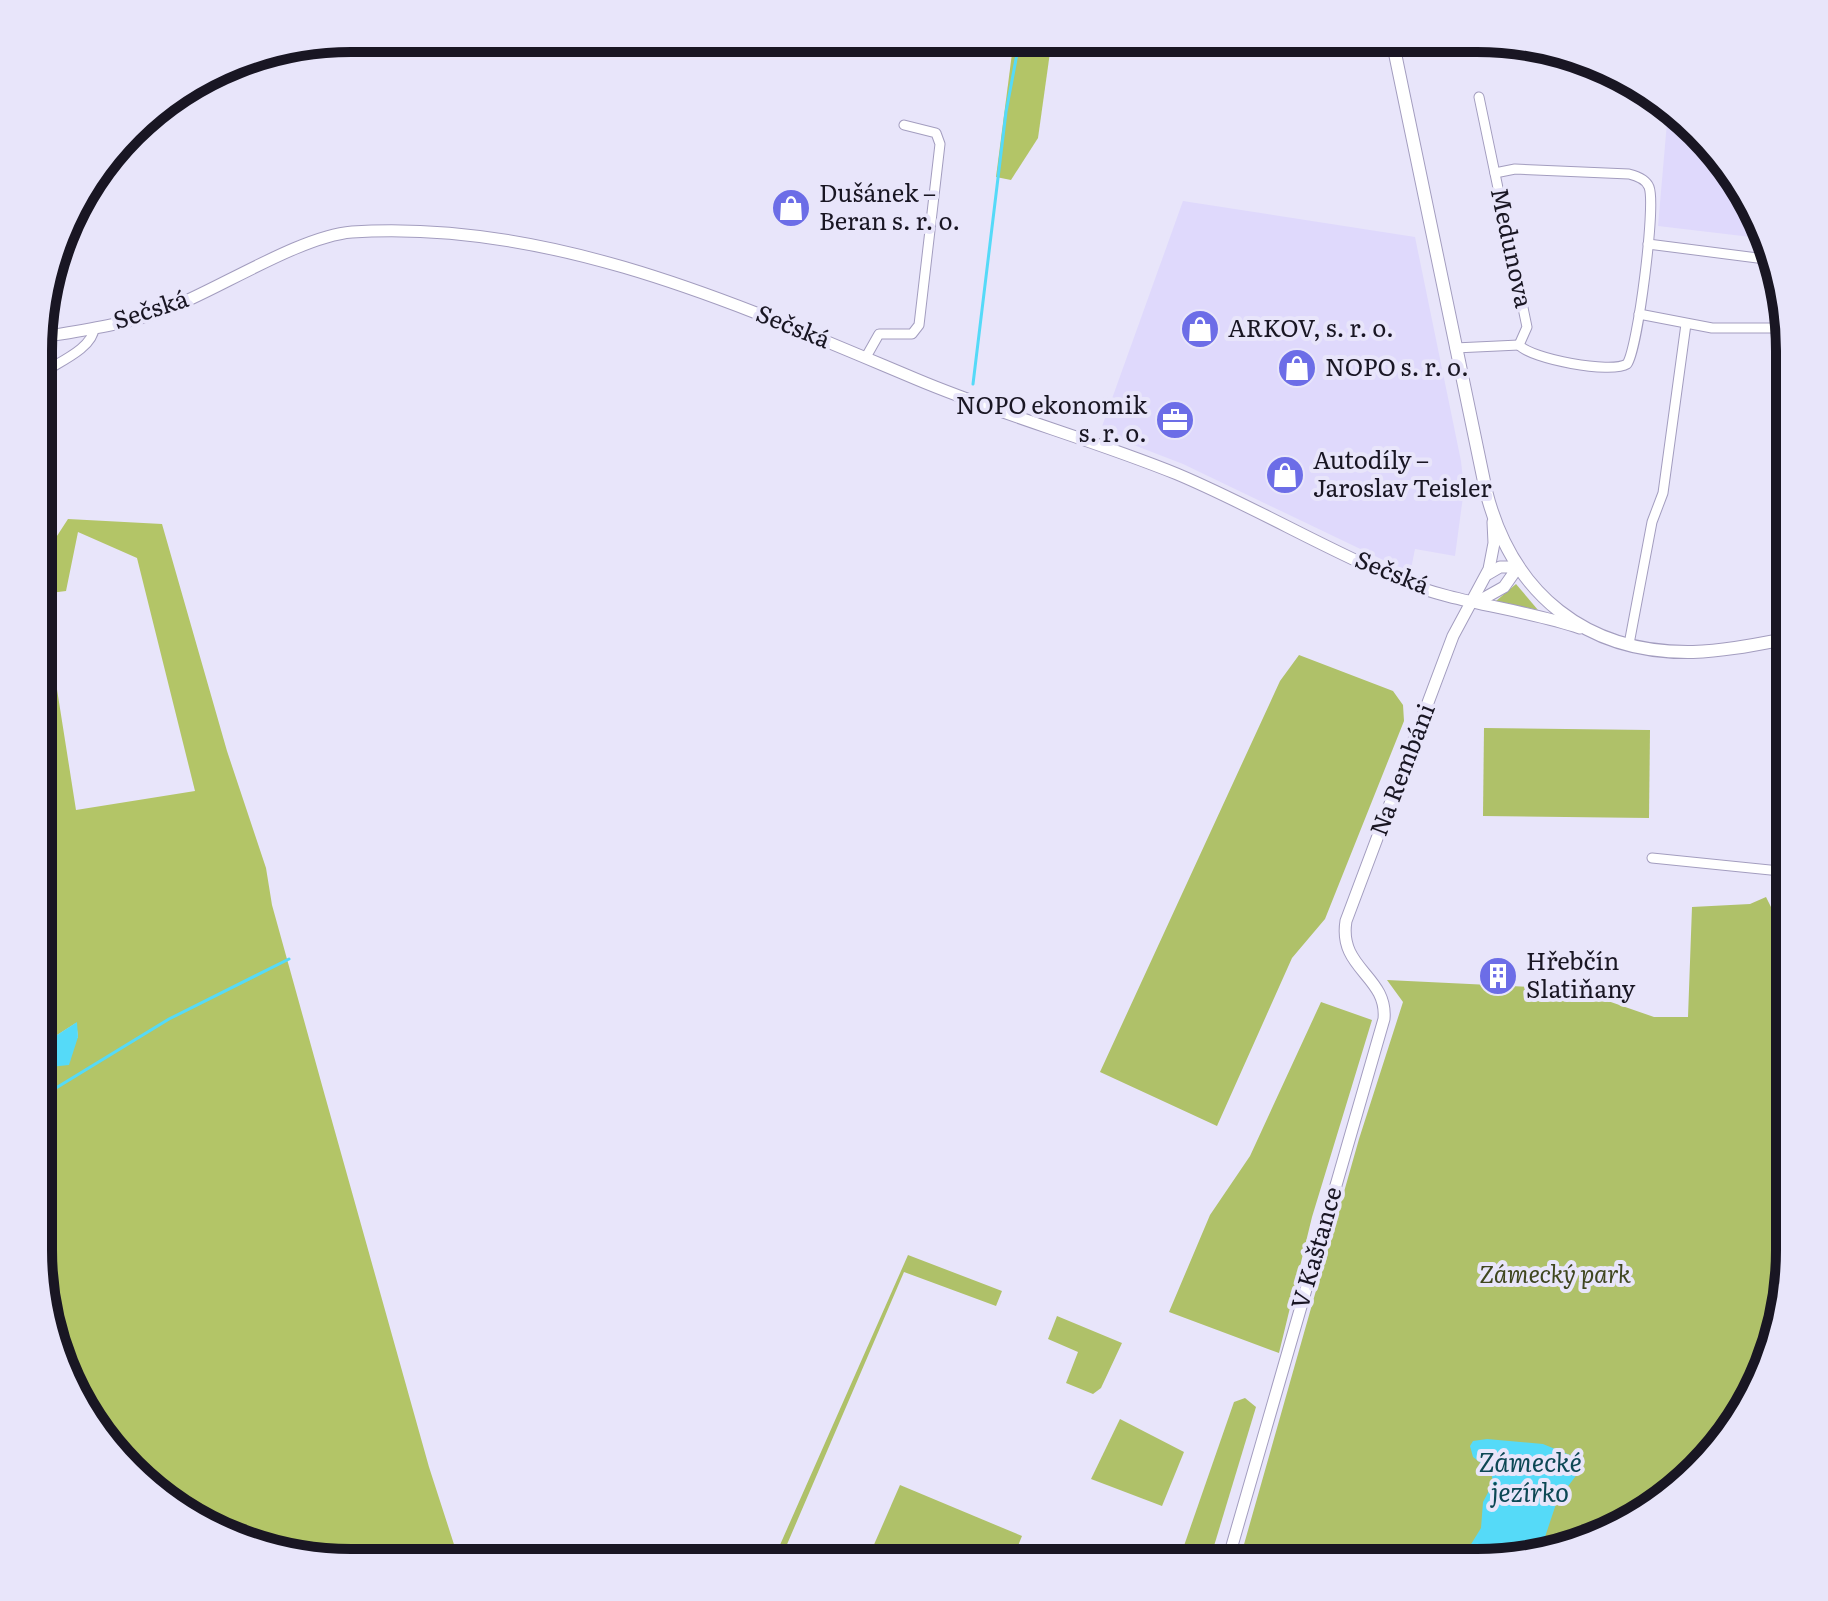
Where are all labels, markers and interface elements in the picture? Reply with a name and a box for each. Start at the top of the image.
place label: Dušánek – Beran s. r. o. [819,174,960,237]
street label: Medunova [1484,184,1543,311]
shop icon: Dušánek – Beran s. r. o. [770,187,812,229]
street label: Sečská [108,279,192,336]
street label: Sečská [752,294,836,355]
shop icon: ARKOV, s. r. o. [1179,308,1221,350]
place label: ARKOV, s. r. o. [1228,309,1394,344]
shop icon: NOPO s. r. o. [1276,347,1318,389]
place label: NOPO s. r. o. [1325,348,1469,383]
place label: NOPO ekonomik s. r. o. [956,386,1147,449]
office icon: NOPO ekonomik s. r. o. [1154,399,1196,441]
place label: Autodíly – Jaroslav Teisler [1313,441,1492,504]
shop icon: Autodíly – Jaroslav Teisler [1264,454,1306,496]
street label: Sečská [1351,540,1435,601]
street label: Na Rembáni [1359,698,1442,840]
place label: Hřebčín Slatiňany [1526,942,1635,1005]
building icon: Hřebčín Slatiňany [1477,955,1519,997]
street label: V Kaštance [1280,1182,1349,1313]
park label: Zámecký park [1479,1255,1632,1290]
water label: Zámecké jezírko [1478,1441,1582,1510]

